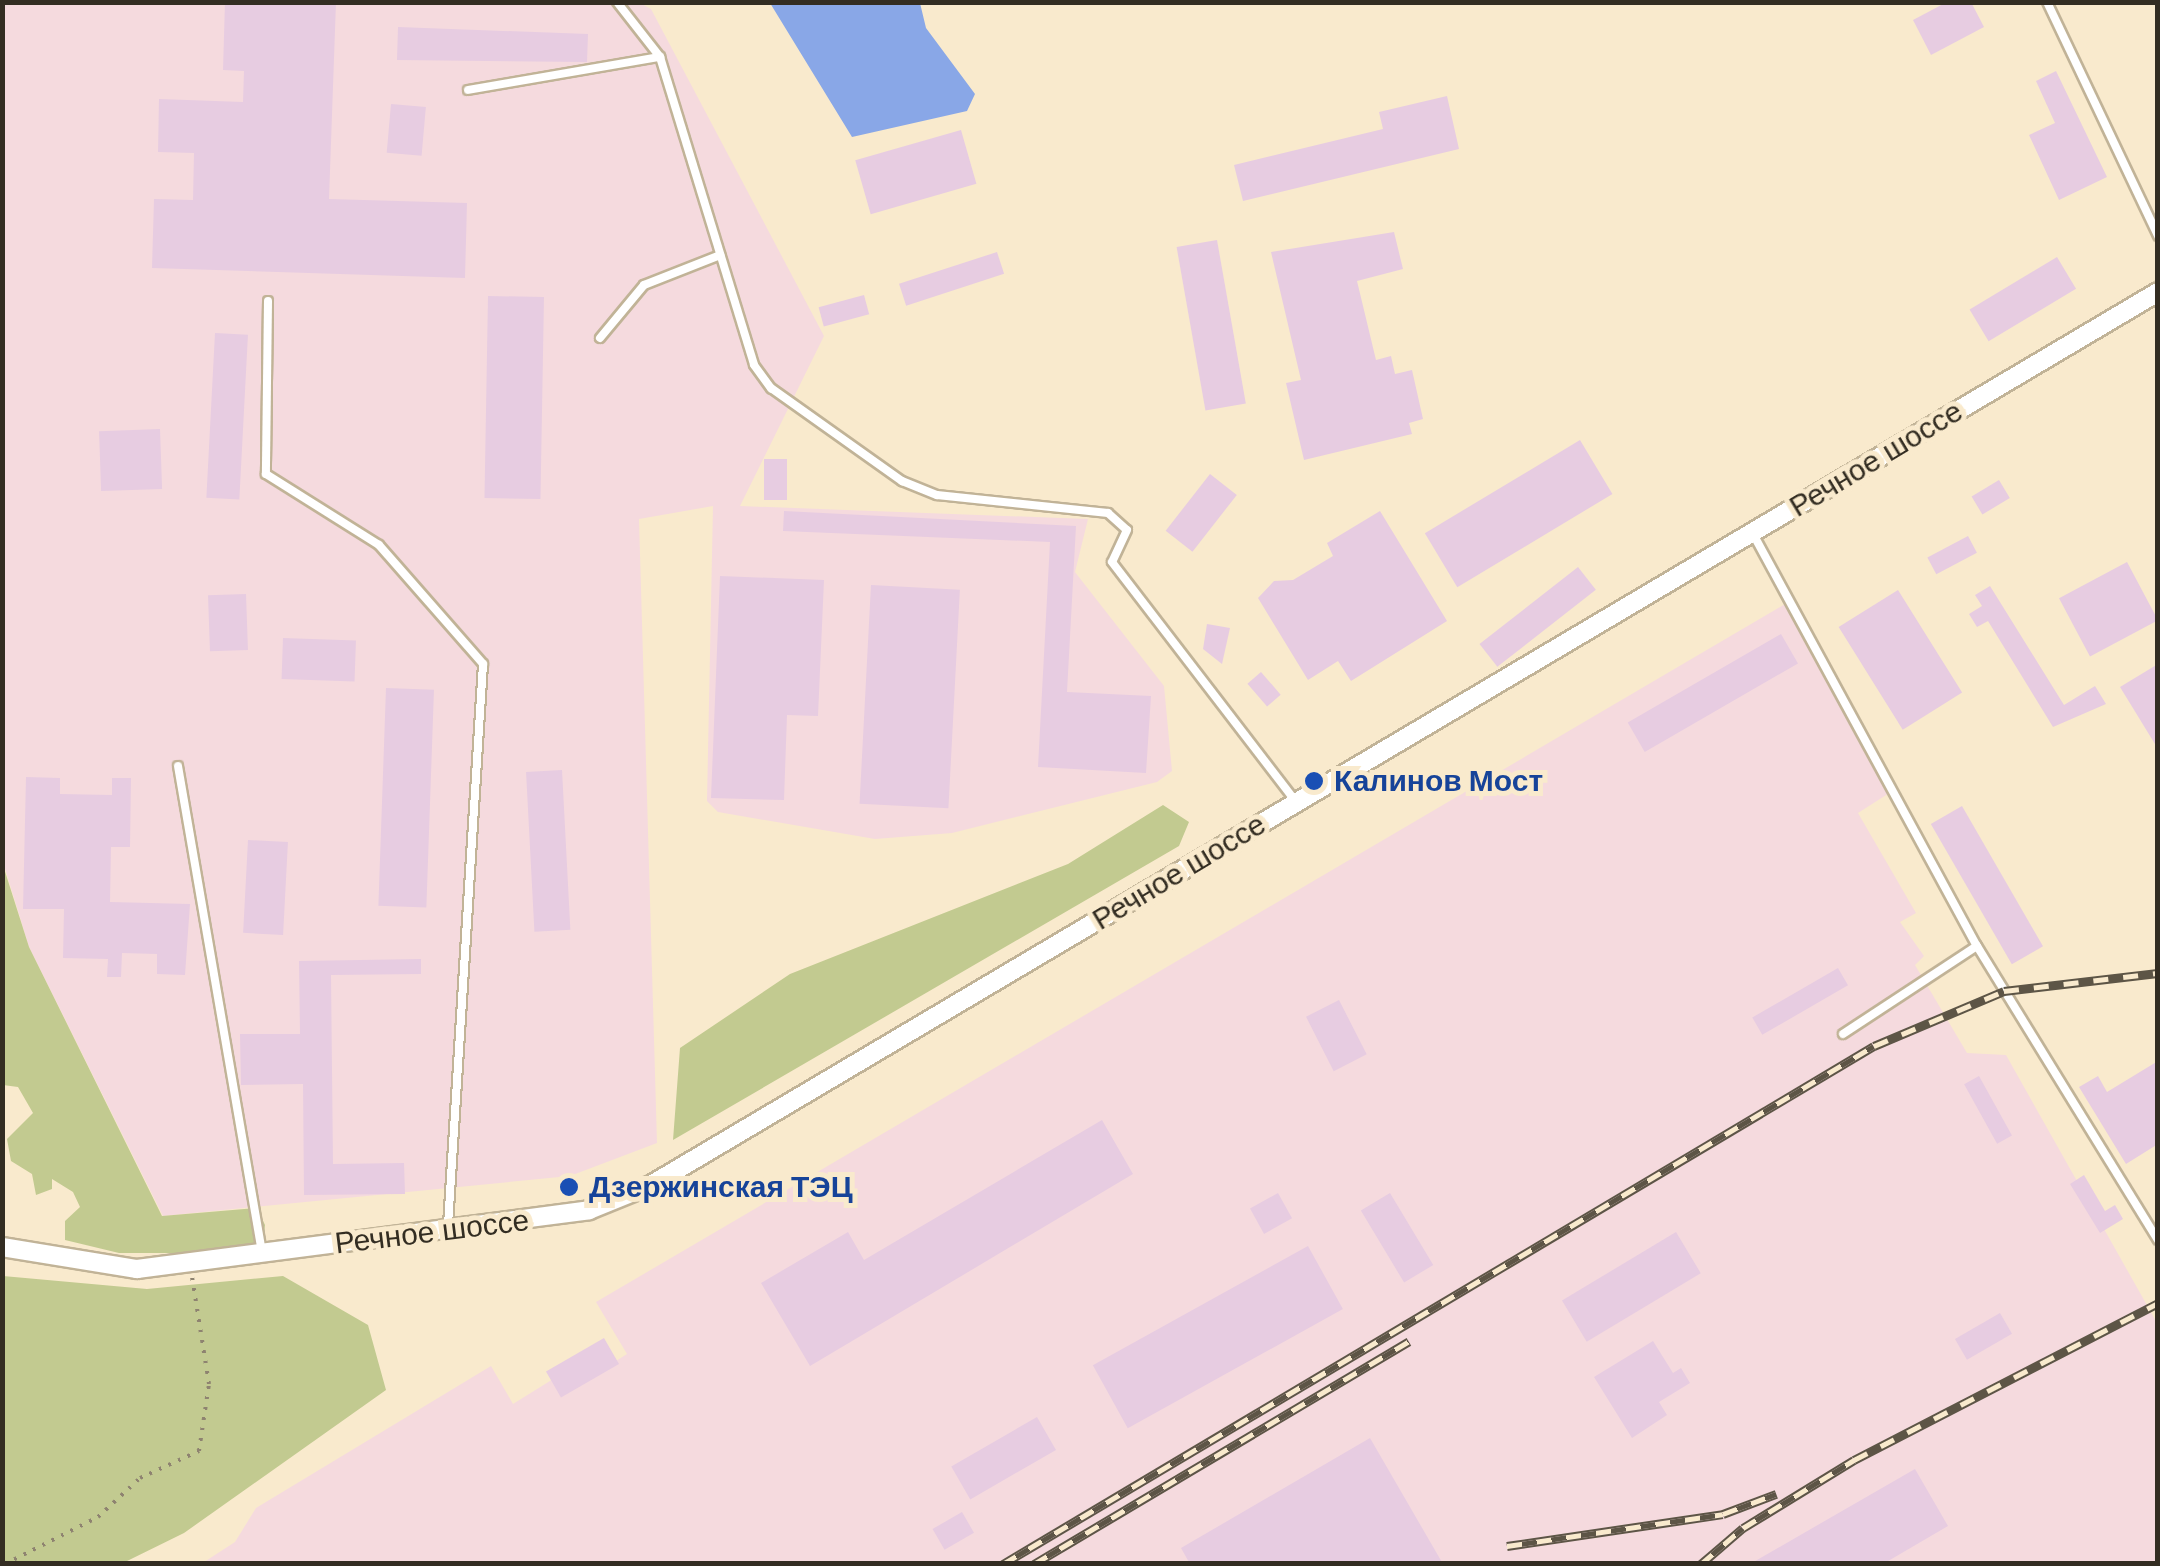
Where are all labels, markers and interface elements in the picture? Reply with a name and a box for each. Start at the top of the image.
street label: Речное шоссе [1783,393,1969,525]
place label: Калинов Мост [1334,763,1543,799]
marker: Калинов Мост [1303,770,1325,792]
street label: Речное шоссе [1086,806,1272,938]
place label: Дзержинская ТЭЦ [589,1169,853,1205]
marker: Дзержинская ТЭЦ [558,1176,580,1198]
street label: Речное шоссе [333,1202,531,1262]

